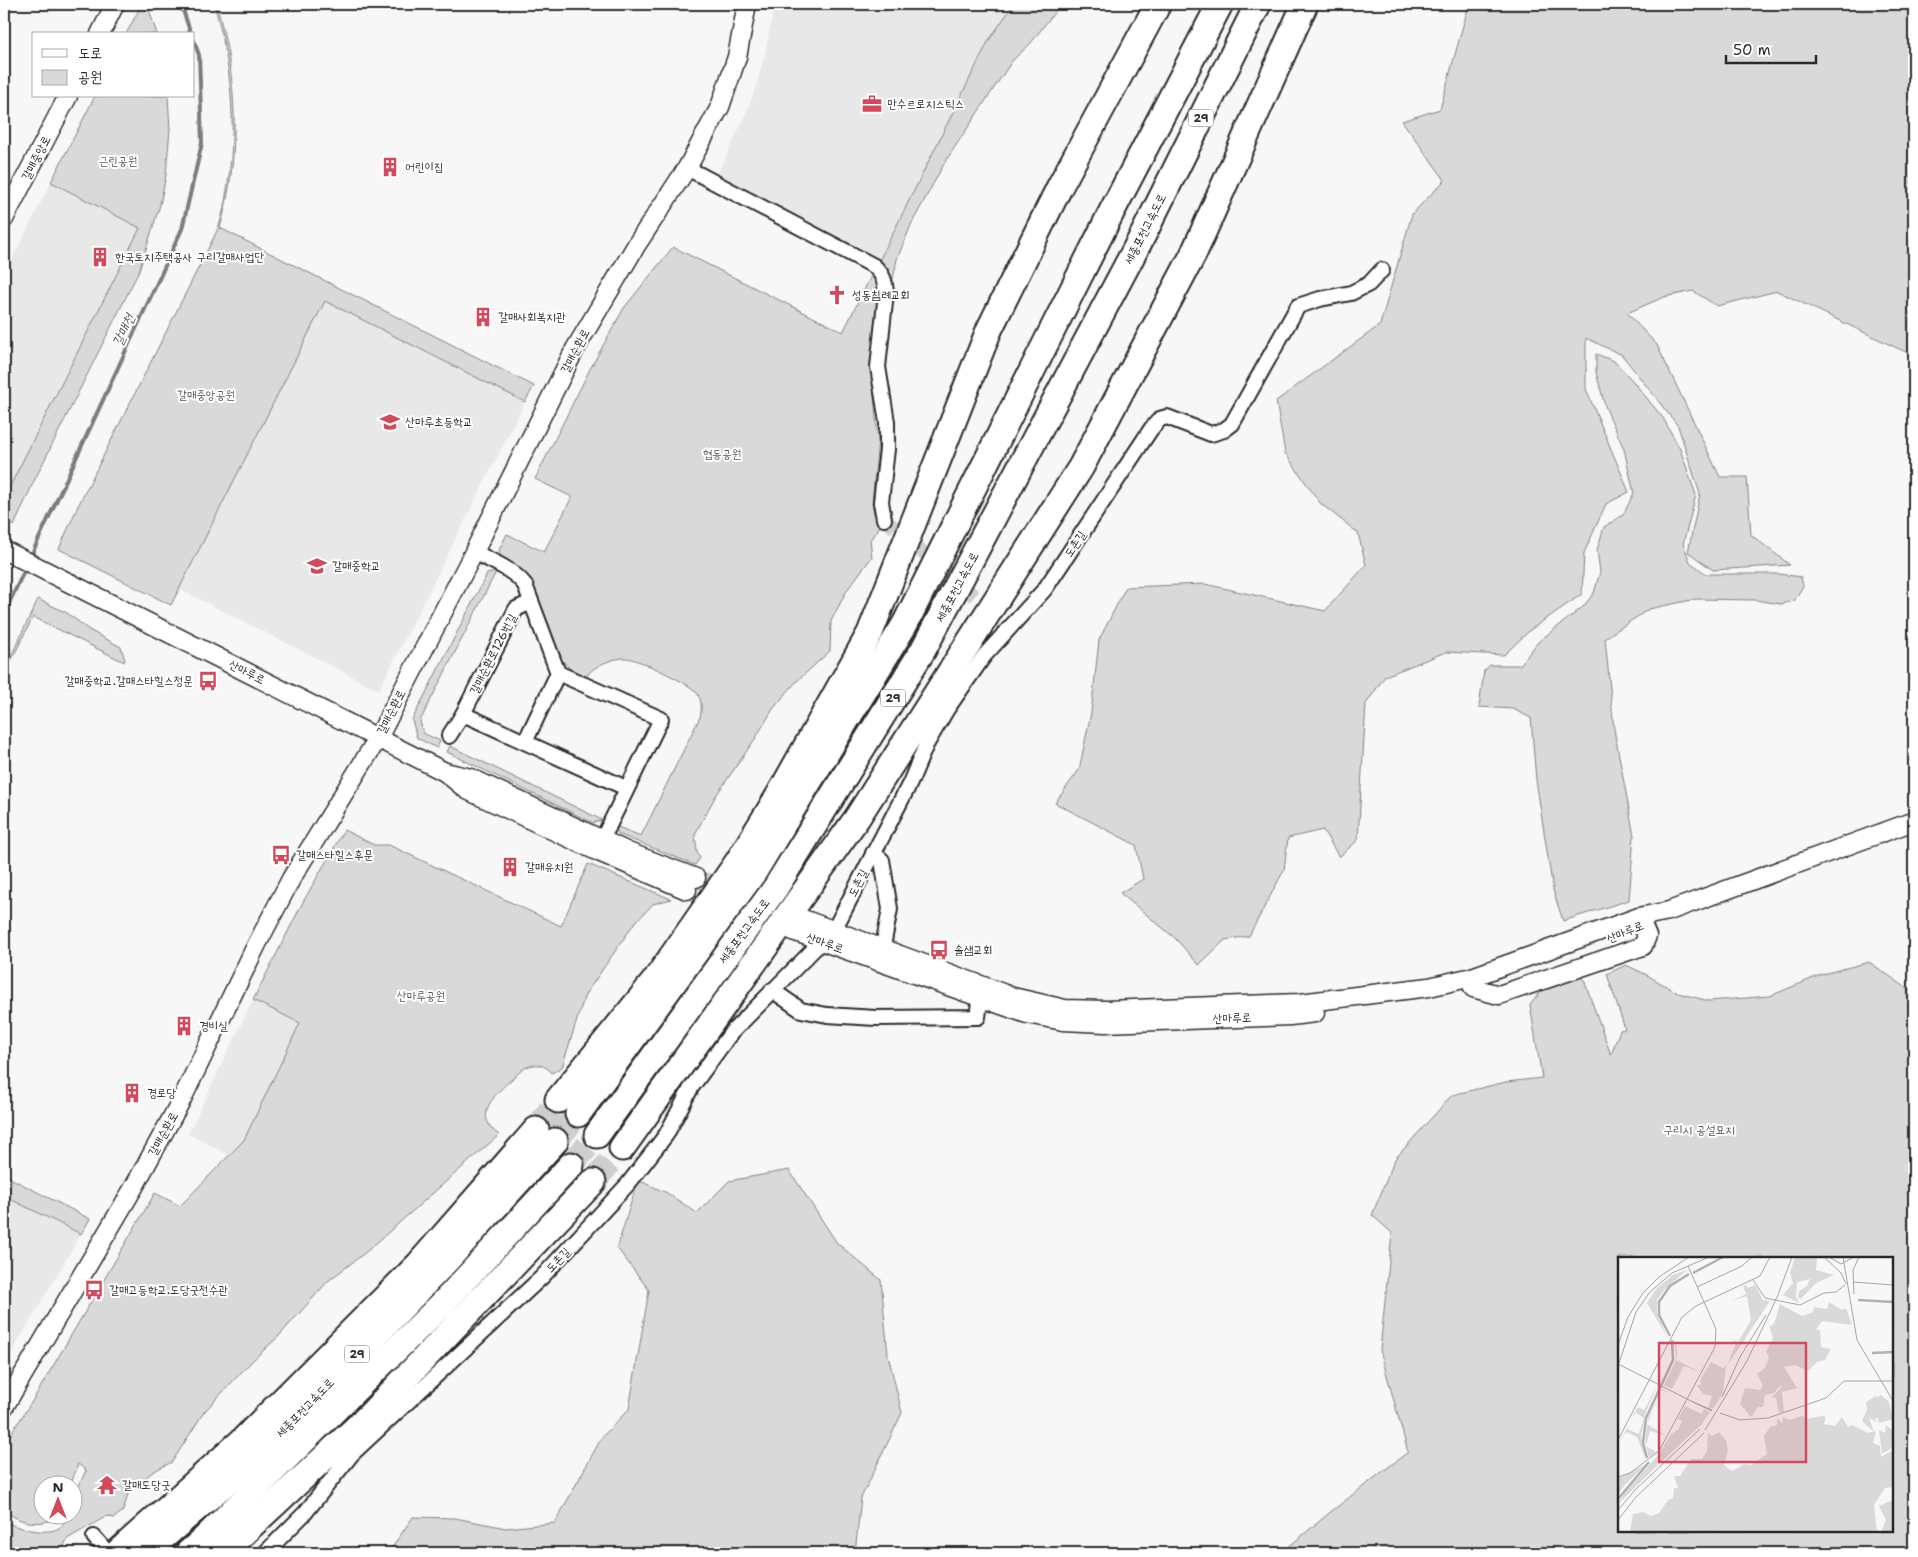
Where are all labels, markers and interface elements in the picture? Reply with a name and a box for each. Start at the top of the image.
legend [32,32,195,98]
scale bar [1726,32,1816,64]
text: 50 m [1733,40,1771,60]
text: 도로 [78,43,102,63]
text: 공원 [78,67,102,87]
office icon: 만수르로지스틱스 [861,93,883,115]
place label: 만수르로지스틱스 [887,96,964,112]
road number: 29 [1188,110,1214,126]
street label: 갈매중앙로 [18,133,54,183]
park label: 근린공원 [99,153,137,169]
building icon: 어린이집 [379,156,401,178]
place label: 어린이집 [405,159,444,175]
street label: 세종포천고속도로 [1120,191,1170,267]
building icon: 한국토지주택공사 구리갈매사업단 [89,246,111,268]
place label: 한국토지주택공사 구리갈매사업단 [115,249,264,265]
church icon: 성동침례교회 [826,284,848,306]
place label: 성동침례교회 [852,287,910,303]
building icon: 갈매사회복지관 [472,306,494,328]
water label: 갈매천 [108,309,139,349]
place label: 갈매사회복지관 [498,309,566,325]
street label: 갈매순환로 [557,326,593,376]
park label: 갈매중앙공원 [177,387,235,403]
school or university icon: 산마루초등학교 [379,411,401,433]
place label: 산마루초등학교 [405,414,473,430]
park label: 협동공원 [703,446,741,462]
street label: 도촌길 [1060,527,1090,561]
street label: 세종포천고속도로 [932,549,982,625]
school or university icon: 갈매중학교 [306,555,328,577]
place label: 갈매중학교 [332,558,380,574]
street label: 갈매순환로126번길 [466,611,520,697]
street label: 산마루로 [226,656,268,688]
bus stop icon: 갈매중학교.갈매스타힐스정문 [197,670,219,692]
place label: 갈매중학교.갈매스타힐스정문 [64,673,193,689]
street label: 갈매순환로 [373,687,409,737]
road number: 29 [880,690,906,706]
bus stop icon: 갈매스타힐스후문 [270,844,292,866]
place label: 갈매스타힐스후문 [296,847,373,863]
building icon: 갈매유치원 [499,856,521,878]
place label: 갈매유치원 [525,859,573,875]
street label: 도촌길 [844,866,872,900]
street label: 세종포천고속도로 [715,895,773,967]
street label: 산마루로 [1604,917,1646,947]
street label: 산마루로 [804,929,846,957]
bus stop icon: 솔샘교회 [928,939,950,961]
place label: 솔샘교회 [954,942,993,958]
park label: 산마루공원 [397,988,445,1004]
street label: 산마루로 [1212,1009,1252,1027]
building icon: 경비실 [173,1015,195,1037]
place label: 경비실 [199,1018,228,1034]
building icon: 경로당 [121,1082,143,1104]
place label: 경로당 [147,1085,176,1101]
street label: 갈매순환로 [144,1109,182,1159]
park label: 구리시 공설묘지 [1663,1122,1735,1138]
street label: 도촌길 [542,1244,574,1276]
inset map [1618,1257,1893,1532]
bus stop icon: 갈매고등학교.도당굿전수관 [83,1279,105,1301]
place label: 갈매고등학교.도당굿전수관 [109,1282,228,1298]
road number: 29 [344,1346,370,1362]
street label: 세종포천고속도로 [272,1375,338,1441]
north arrow [32,1474,82,1524]
temple icon: 갈매도당굿 [96,1474,118,1496]
place label: 갈매도당굿 [122,1477,171,1493]
text: N [52,1478,64,1496]

